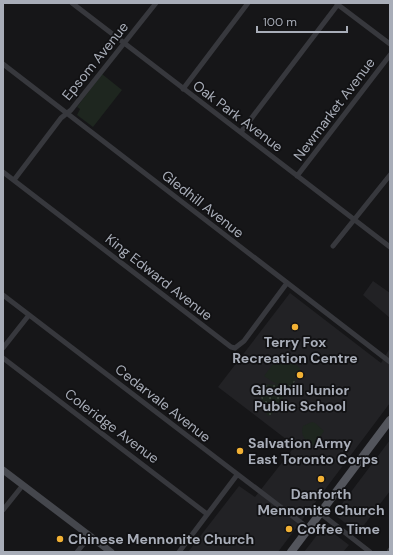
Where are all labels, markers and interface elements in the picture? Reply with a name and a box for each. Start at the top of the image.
scale bar [257,8,347,34]
text: 100 m [263,14,297,30]
street label: Epsom Avenue [58,18,132,104]
street label: Newmarket Avenue [289,54,379,164]
street label: Oak Park Avenue [189,76,287,156]
street label: Gledhill Avenue [158,166,248,242]
street label: King Edward Avenue [102,230,216,324]
marker: Terry Fox Recreation Centre [290,322,300,332]
place label: Terry Fox Recreation Centre [232,333,358,367]
street label: Cedarvale Avenue [112,360,215,446]
marker: Gledhill Junior Public School [295,370,305,380]
place label: Gledhill Junior Public School [251,381,349,415]
street label: Coleridge Avenue [61,385,163,467]
place label: Salvation Army East Toronto Corps [248,434,378,468]
marker: Salvation Army East Toronto Corps [235,446,245,456]
marker: Danforth Mennonite Church [316,474,326,484]
place label: Danforth Mennonite Church [257,485,385,519]
place label: Coffee Time [297,520,380,538]
marker: Coffee Time [284,524,294,534]
place label: Chinese Mennonite Church [68,530,254,548]
marker: Chinese Mennonite Church [55,534,65,544]

